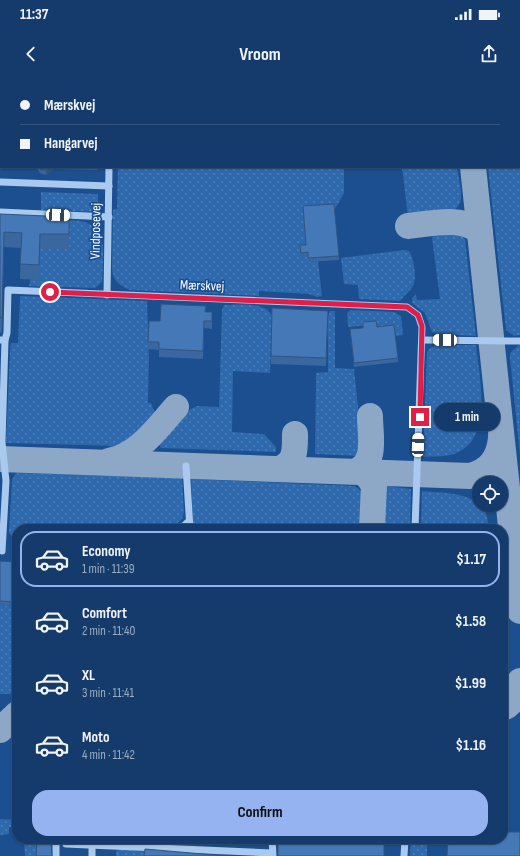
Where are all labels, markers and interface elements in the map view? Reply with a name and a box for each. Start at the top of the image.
text: 11:37 [20,5,48,24]
icon: back [20,43,42,65]
icon: share [478,43,500,65]
text: Vroom [239,44,281,65]
text: Mærskvej [44,96,95,115]
text: Hangarvej [44,134,97,153]
street label: Vindposevej [87,203,104,259]
car [46,208,70,222]
street label: Mærskvej [180,276,224,295]
route start [41,283,59,301]
car [433,334,457,346]
callout: 1 min [434,403,500,431]
route end [411,408,429,426]
text: 1 min [455,409,479,425]
car [412,433,424,457]
map controls [472,476,508,512]
button: locate [472,476,508,512]
icon: car [34,541,70,577]
text: Economy [82,542,131,561]
text: $1.17 [456,550,486,569]
text: 1 min · 11:39 [82,561,134,577]
icon: car [34,603,70,639]
text: Comfort [82,604,127,623]
text: $1.58 [455,612,486,631]
text: 2 min · 11:40 [82,623,135,639]
icon: car [34,665,70,701]
text: XL [82,666,95,685]
text: $1.99 [455,674,486,693]
text: 3 min · 11:41 [82,685,134,701]
icon: car [34,727,70,763]
text: Moto [82,728,109,747]
text: $1.16 [456,736,486,755]
text: 4 min · 11:42 [82,747,135,763]
button: Confirm [32,790,488,836]

